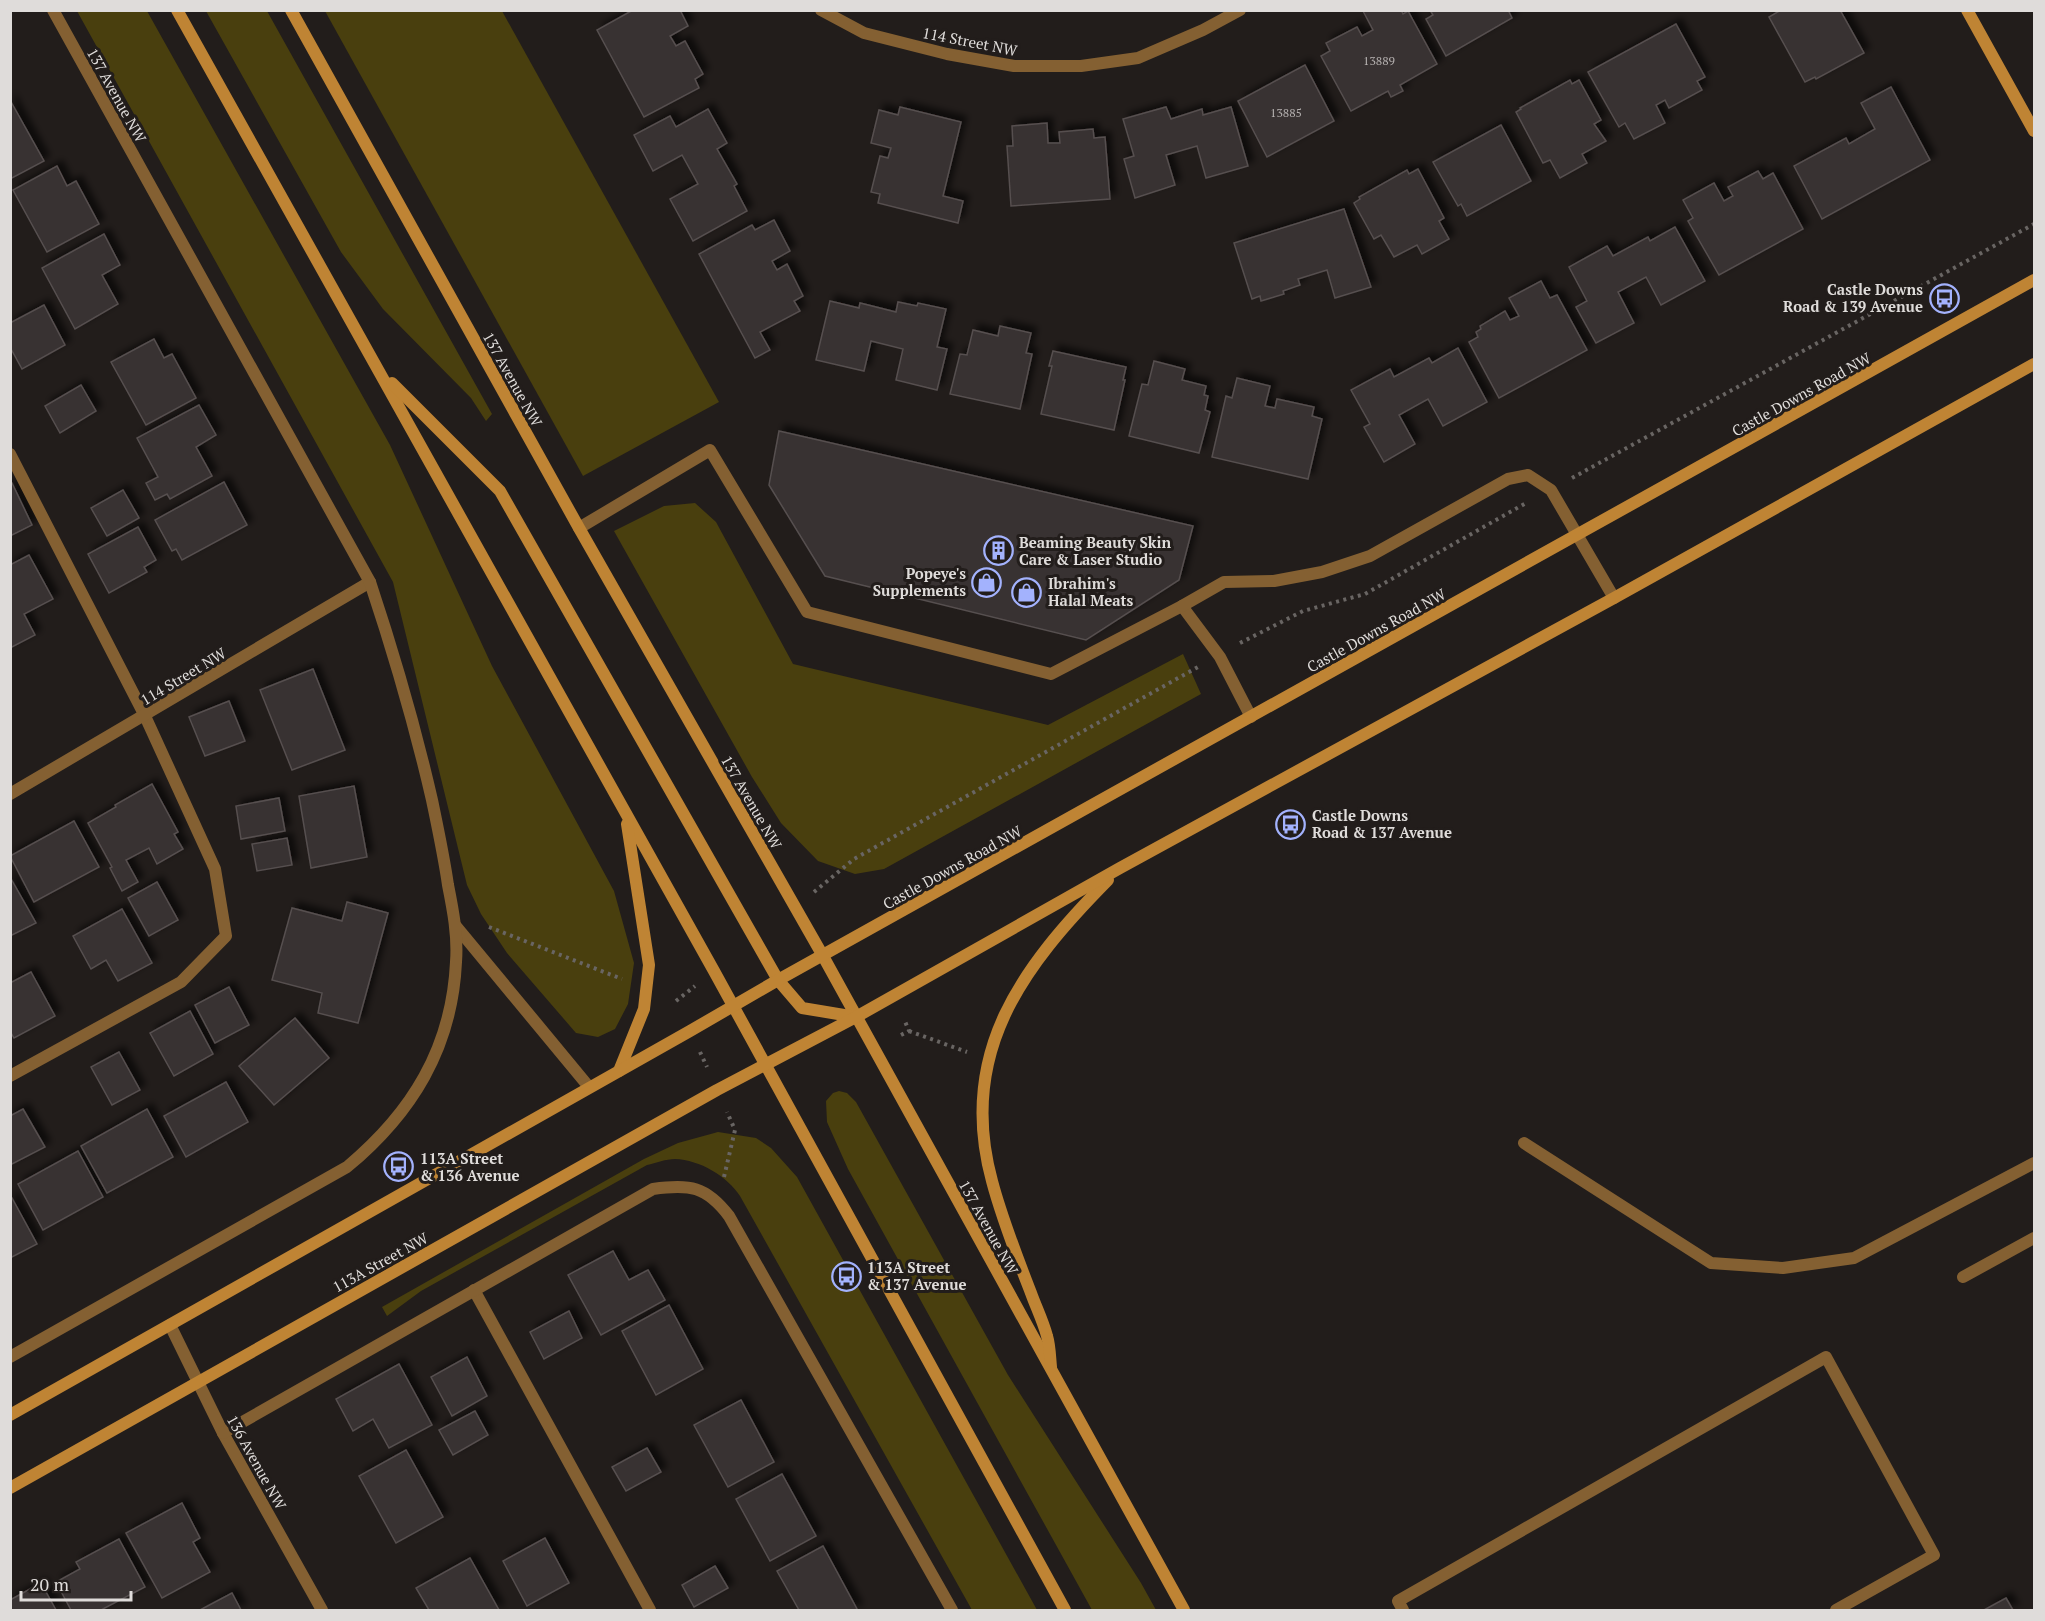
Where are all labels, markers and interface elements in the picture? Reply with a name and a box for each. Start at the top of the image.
street label: 114 Street NW [921,22,1020,60]
street label: 137 Avenue NW [83,44,152,147]
house number: 13889 [1363,53,1395,68]
house number: 13885 [1270,105,1302,120]
place label: Castle Downs Road & 139 Avenue [1783,279,1923,316]
bus stop icon: Castle Downs Road & 139 Avenue [1928,282,1960,314]
street label: 137 Avenue NW [479,328,548,431]
street label: Castle Downs Road NW [1728,347,1875,441]
place label: Beaming Beauty Skin Care & Laser Studio [1019,532,1172,569]
building icon: Beaming Beauty Skin Care & Laser Studio [982,535,1014,567]
place label: Popeye's Supplements [873,563,966,600]
shop icon: Popeye's Supplements [971,566,1003,598]
place label: Ibrahim's Halal Meats [1048,573,1134,610]
shop icon: Ibrahim's Halal Meats [1011,576,1043,608]
street label: Castle Downs Road NW [1303,583,1450,677]
street label: 114 Street NW [137,642,230,709]
street label: 137 Avenue NW [717,751,787,853]
place label: Castle Downs Road & 137 Avenue [1312,805,1452,842]
bus stop icon: Castle Downs Road & 137 Avenue [1275,808,1307,840]
street label: Castle Downs Road NW [879,820,1026,914]
place label: 113A Street & 136 Avenue [420,1148,520,1185]
bus stop icon: 113A Street & 136 Avenue [383,1151,415,1183]
street label: 137 Avenue NW [955,1176,1024,1279]
street label: 113A Street NW [329,1227,432,1297]
place label: 113A Street & 137 Avenue [867,1257,967,1294]
bus stop icon: 113A Street & 137 Avenue [830,1260,862,1292]
street label: 136 Avenue NW [223,1411,292,1514]
scale bar [21,1564,130,1602]
text: 20 m [30,1572,70,1596]

